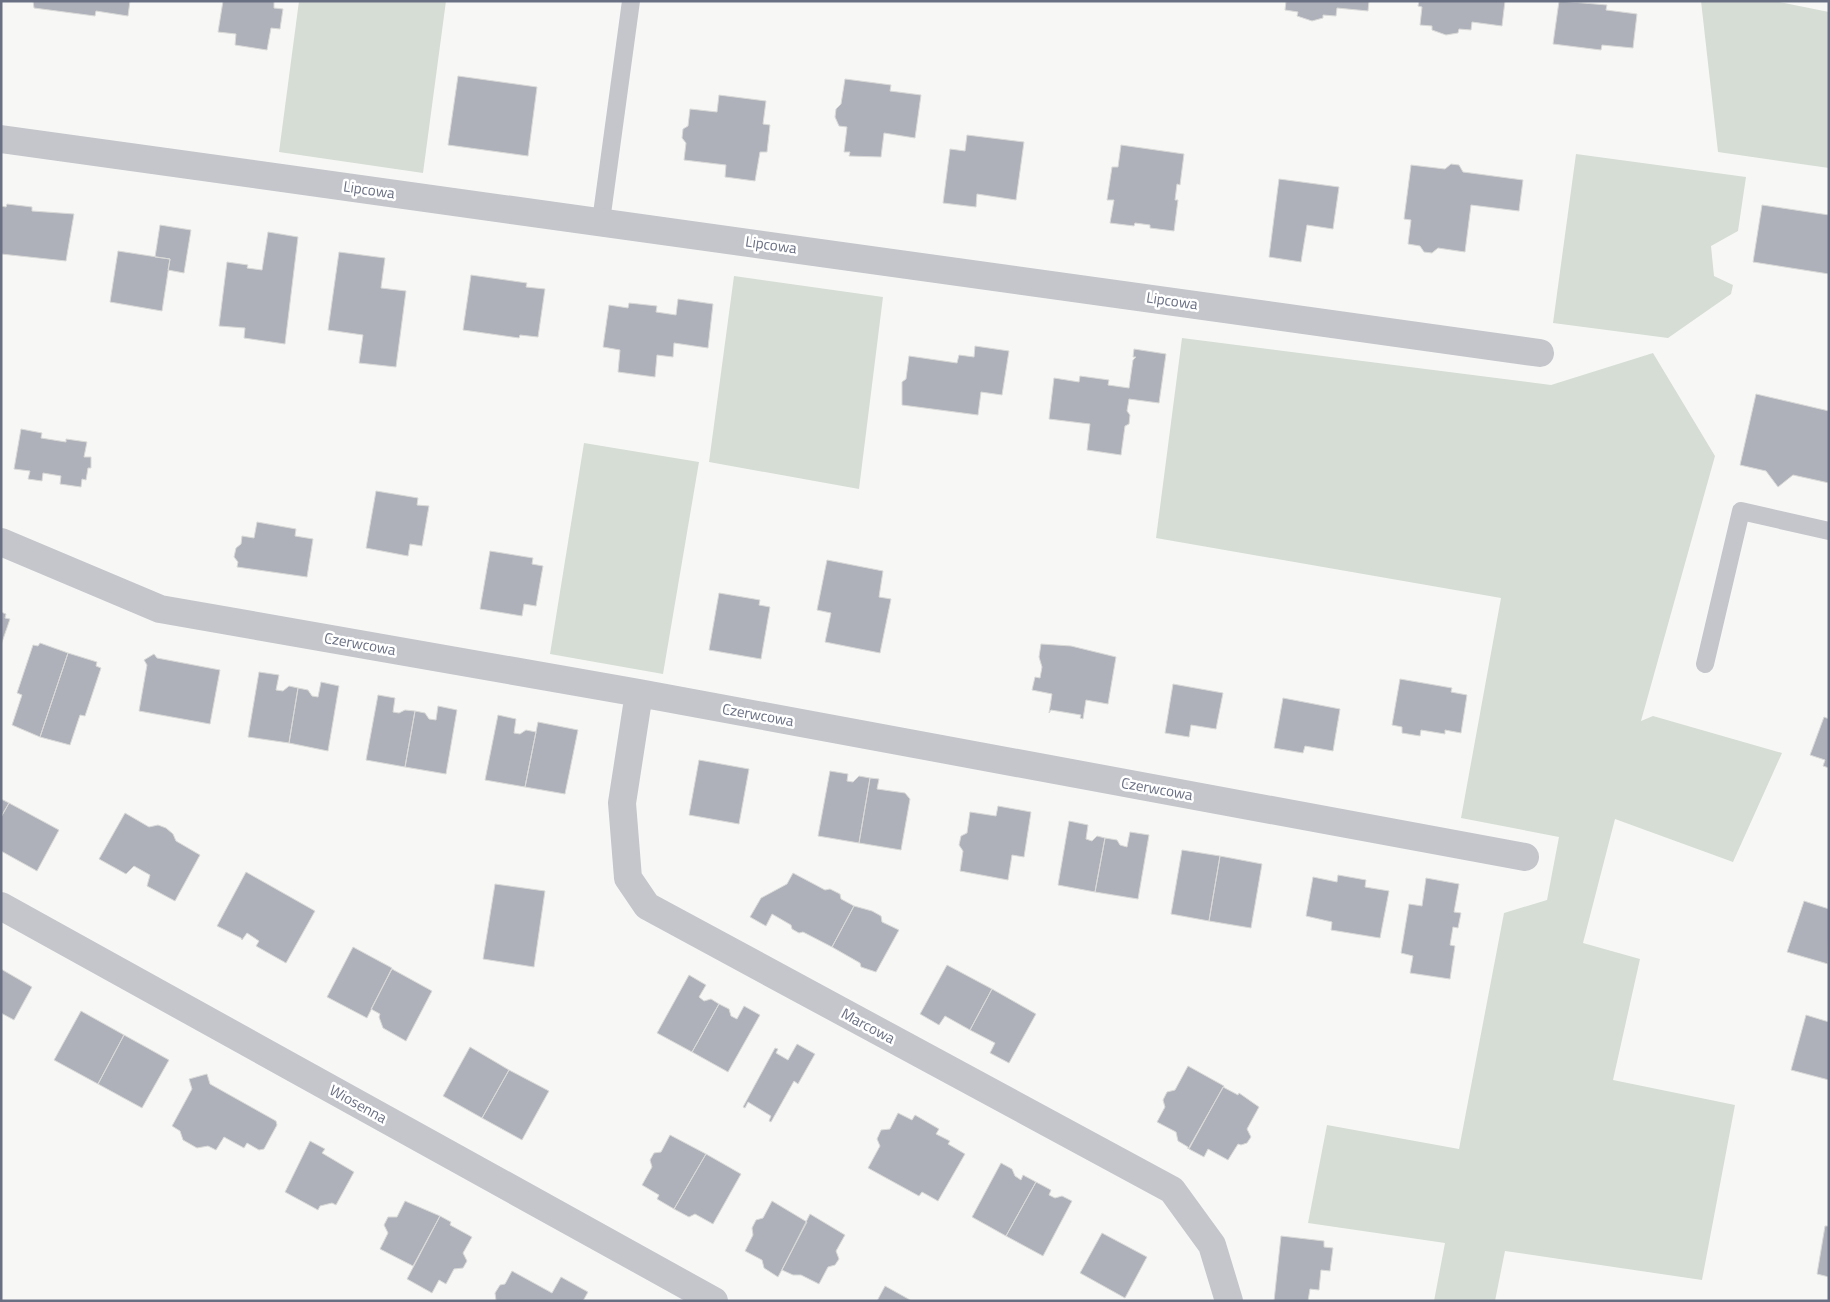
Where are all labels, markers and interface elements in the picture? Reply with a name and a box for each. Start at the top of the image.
street label: Lipcowa [342,175,397,205]
street label: Lipcowa [744,230,799,260]
street label: Lipcowa [1145,286,1200,316]
street label: Czerwcowa [323,626,398,661]
street label: Czerwcowa [721,697,796,732]
street label: Czerwcowa [1120,771,1195,806]
street label: Marcowa [837,1002,900,1050]
street label: Wiosenna [325,1078,392,1129]

